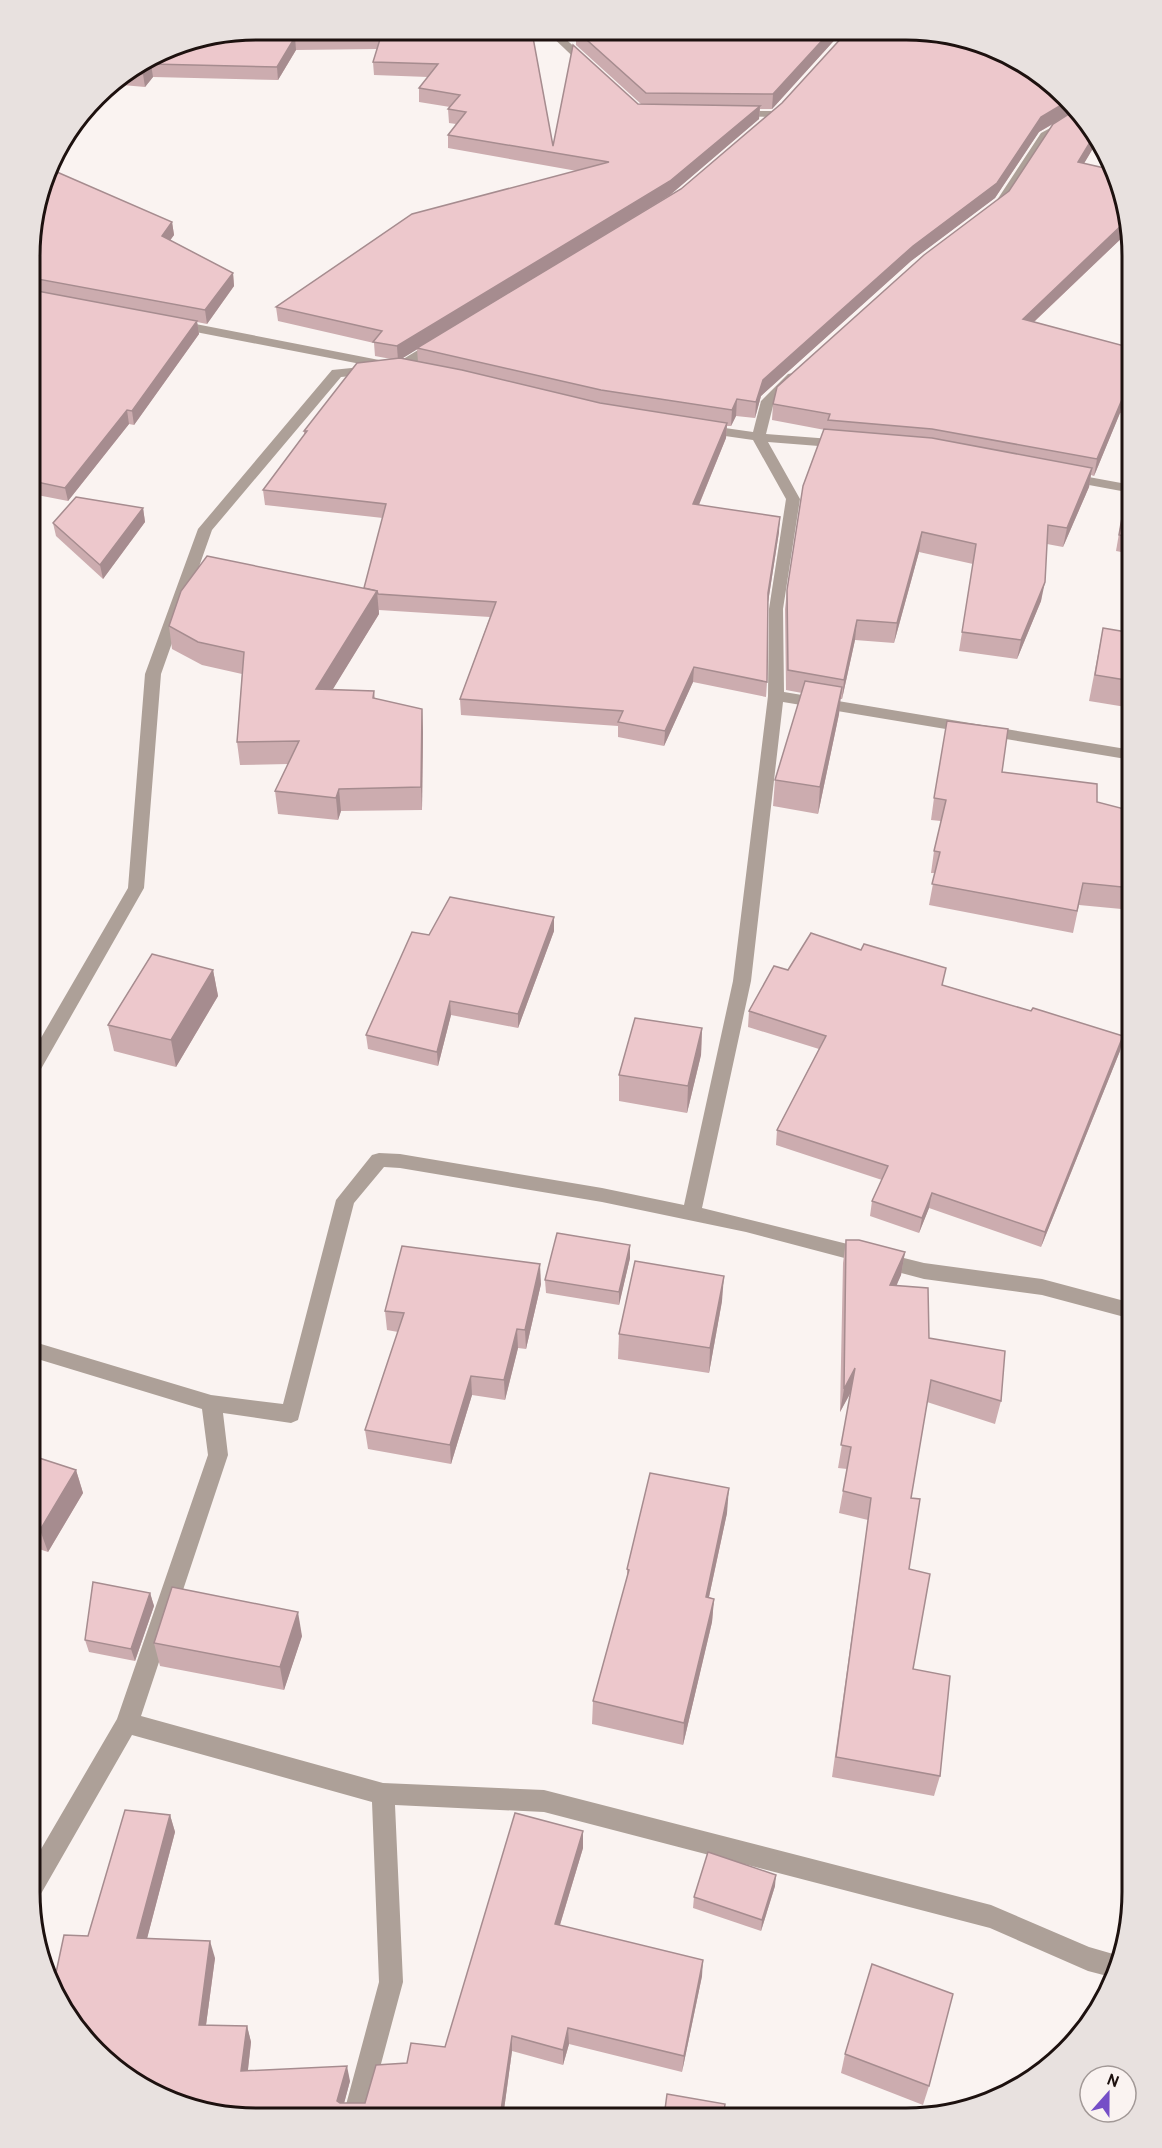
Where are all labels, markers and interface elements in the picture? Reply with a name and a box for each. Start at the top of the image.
north arrow [1078,2064,1138,2124]
text: N [1104,2070,1122,2093]

